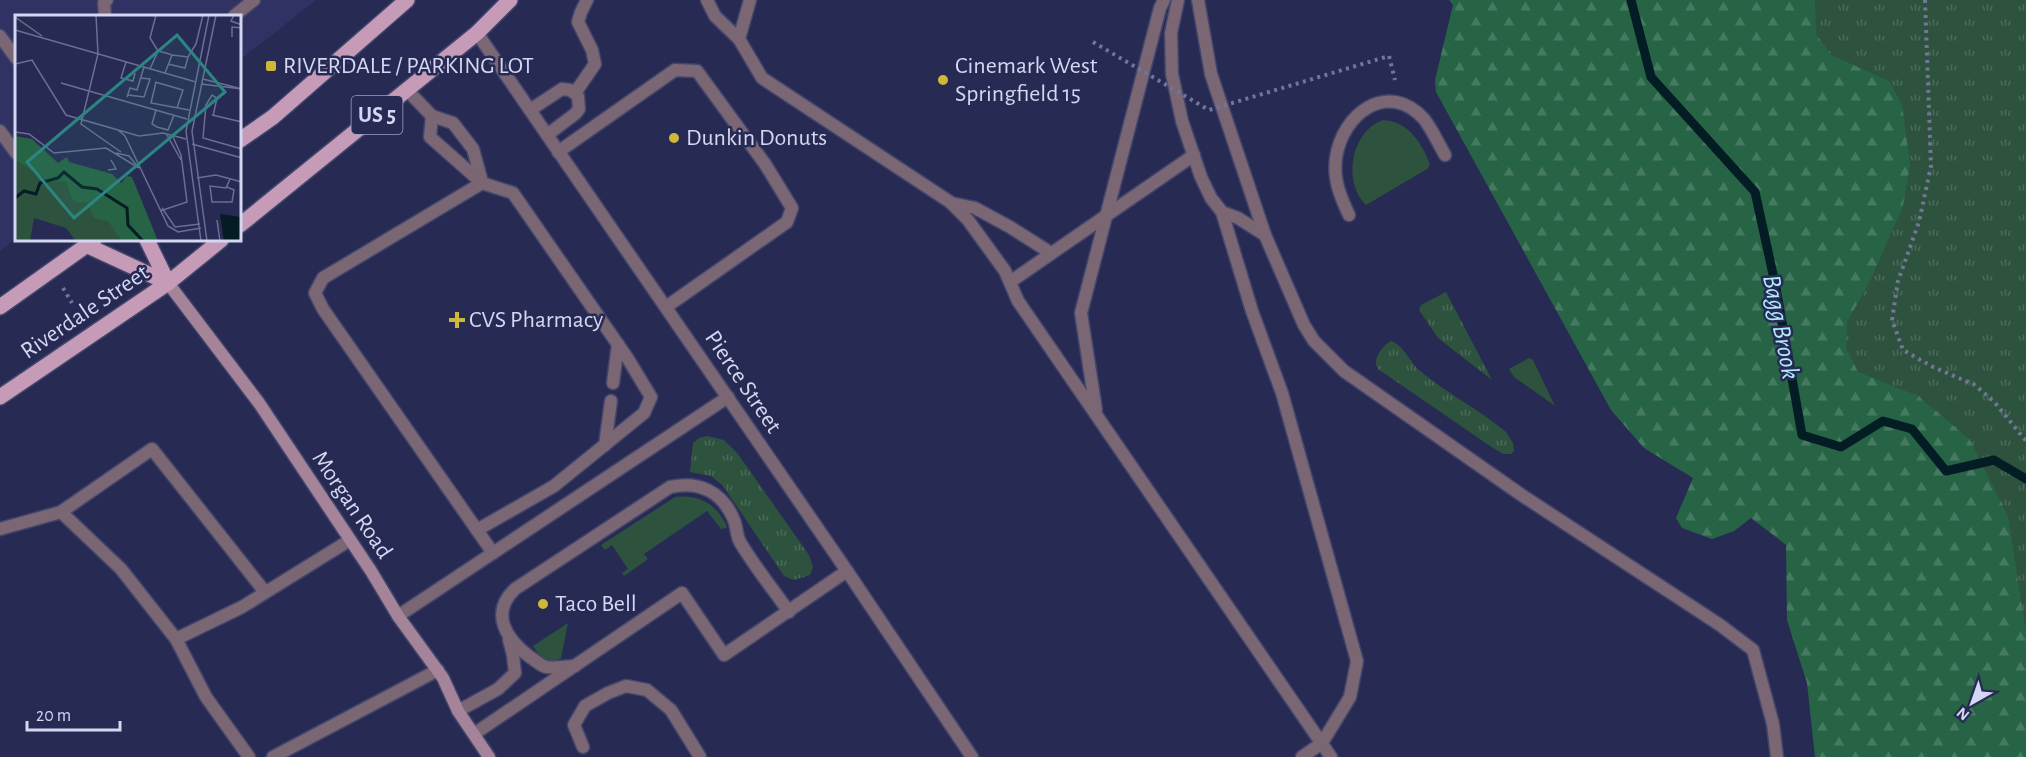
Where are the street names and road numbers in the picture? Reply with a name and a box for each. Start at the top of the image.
road number: US 5 [352,96,403,134]
street label: Riverdale Street [17,260,154,364]
street label: Pierce Street [700,326,786,438]
street label: Morgan Road [307,447,397,563]

